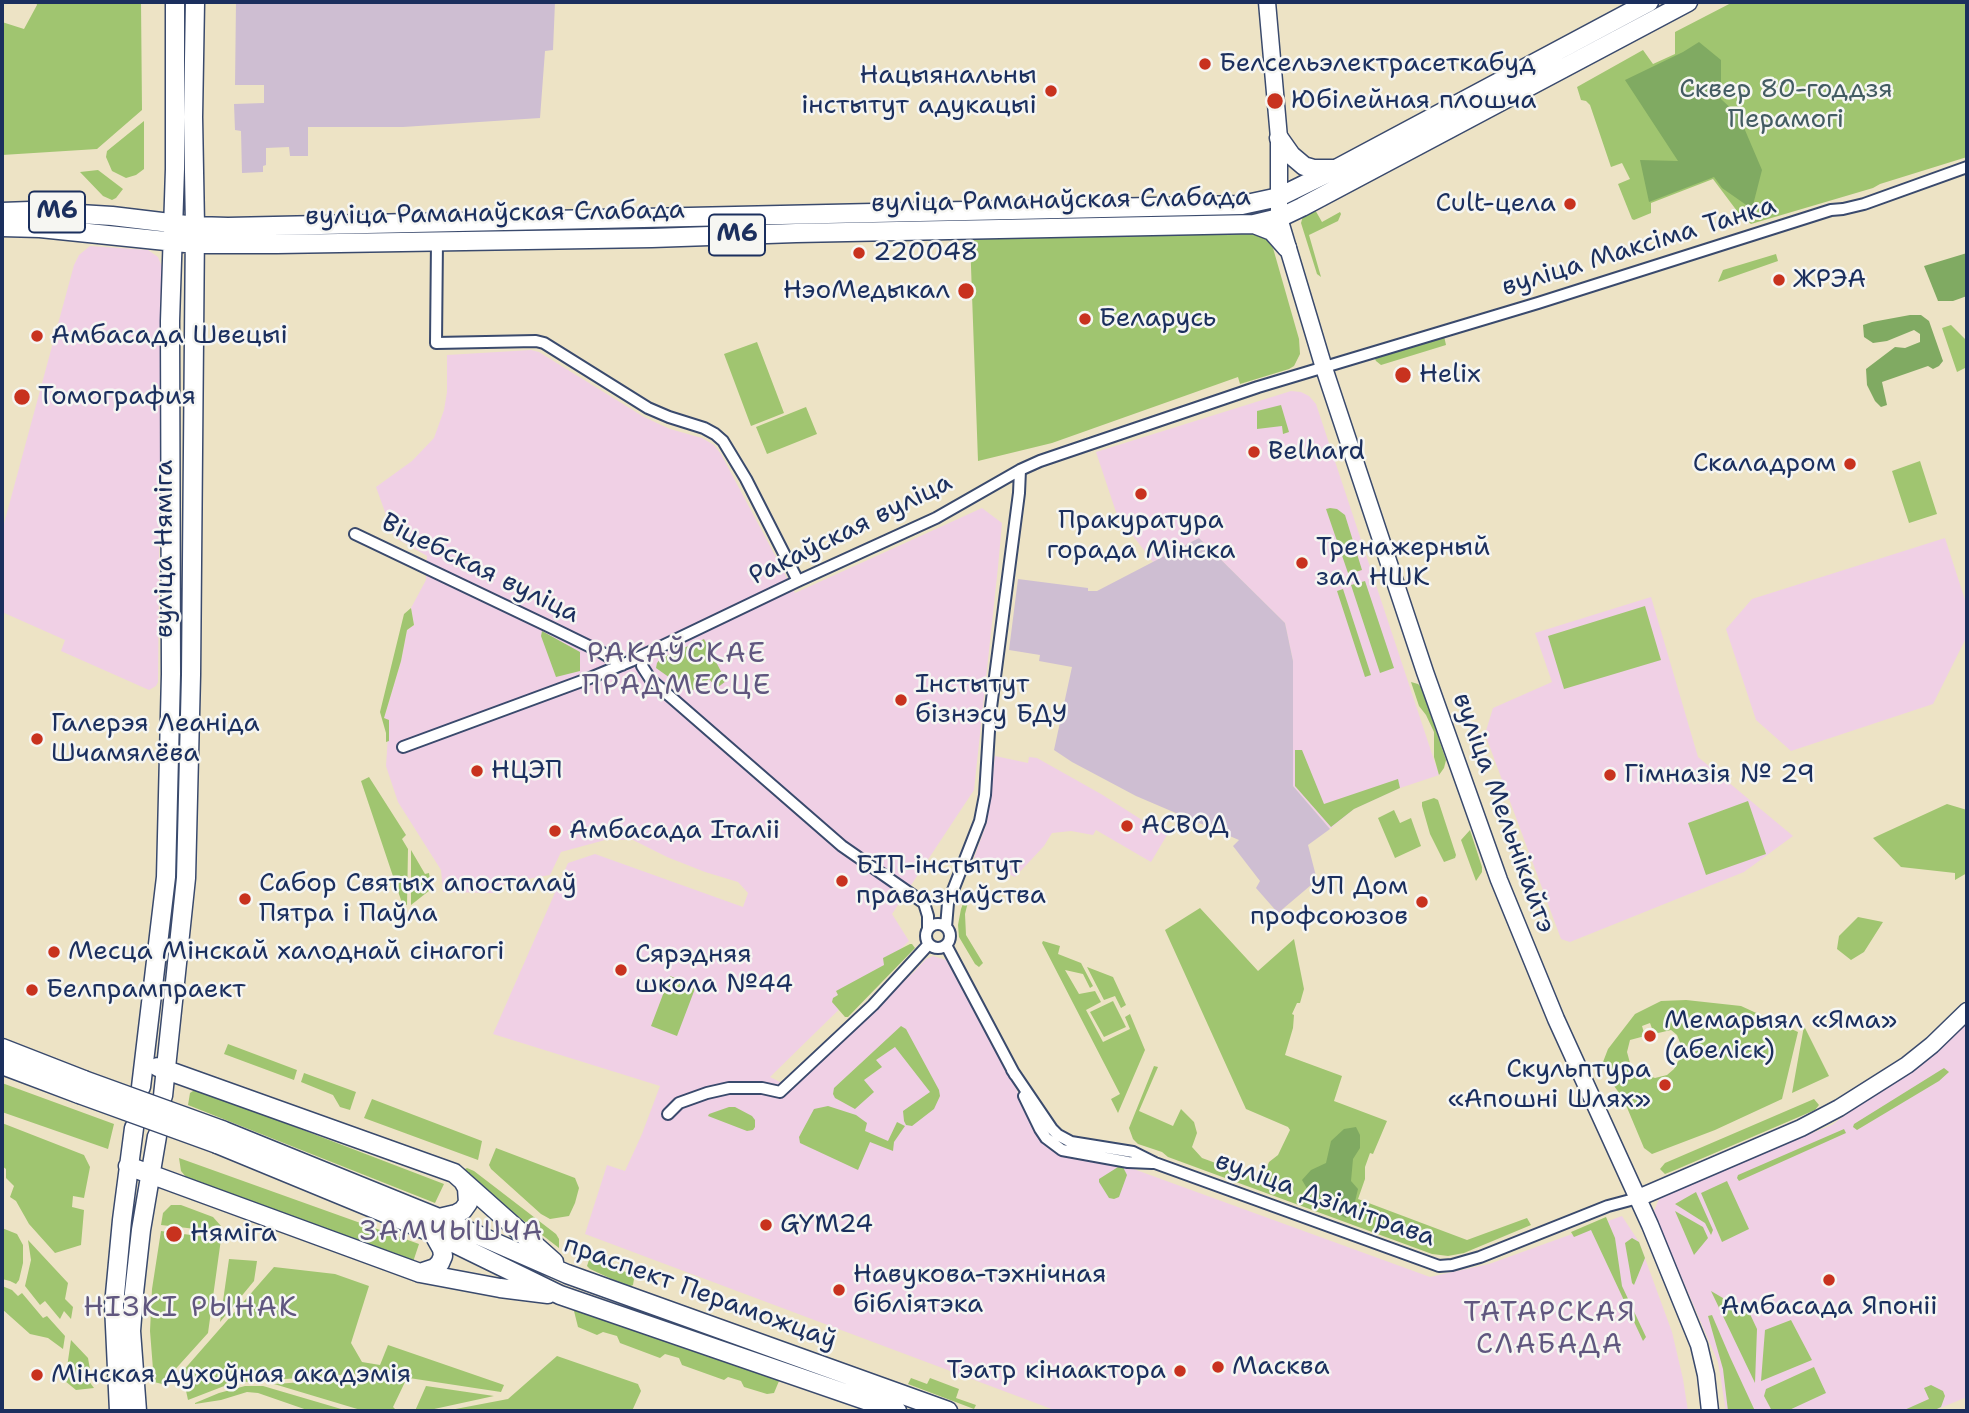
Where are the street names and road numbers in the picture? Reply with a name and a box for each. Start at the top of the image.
street label: вуліца Раманаўская Слабада [871,182,1251,220]
street label: вуліца Максіма Танка [1498,190,1780,304]
road number: М6 [29,192,85,232]
street label: вуліца Раманаўская Слабада [305,195,685,233]
road number: М6 [709,214,765,256]
street label: вуліца Няміга [149,460,181,638]
street label: Ракаўская вуліца [745,467,957,593]
street label: Віцебская вуліца [376,507,584,631]
street label: вуліца Мельнікайтэ [1445,689,1561,937]
street label: вуліца Дзімітрава [1211,1146,1439,1254]
street label: праспект Пераможцаў [559,1229,841,1357]

